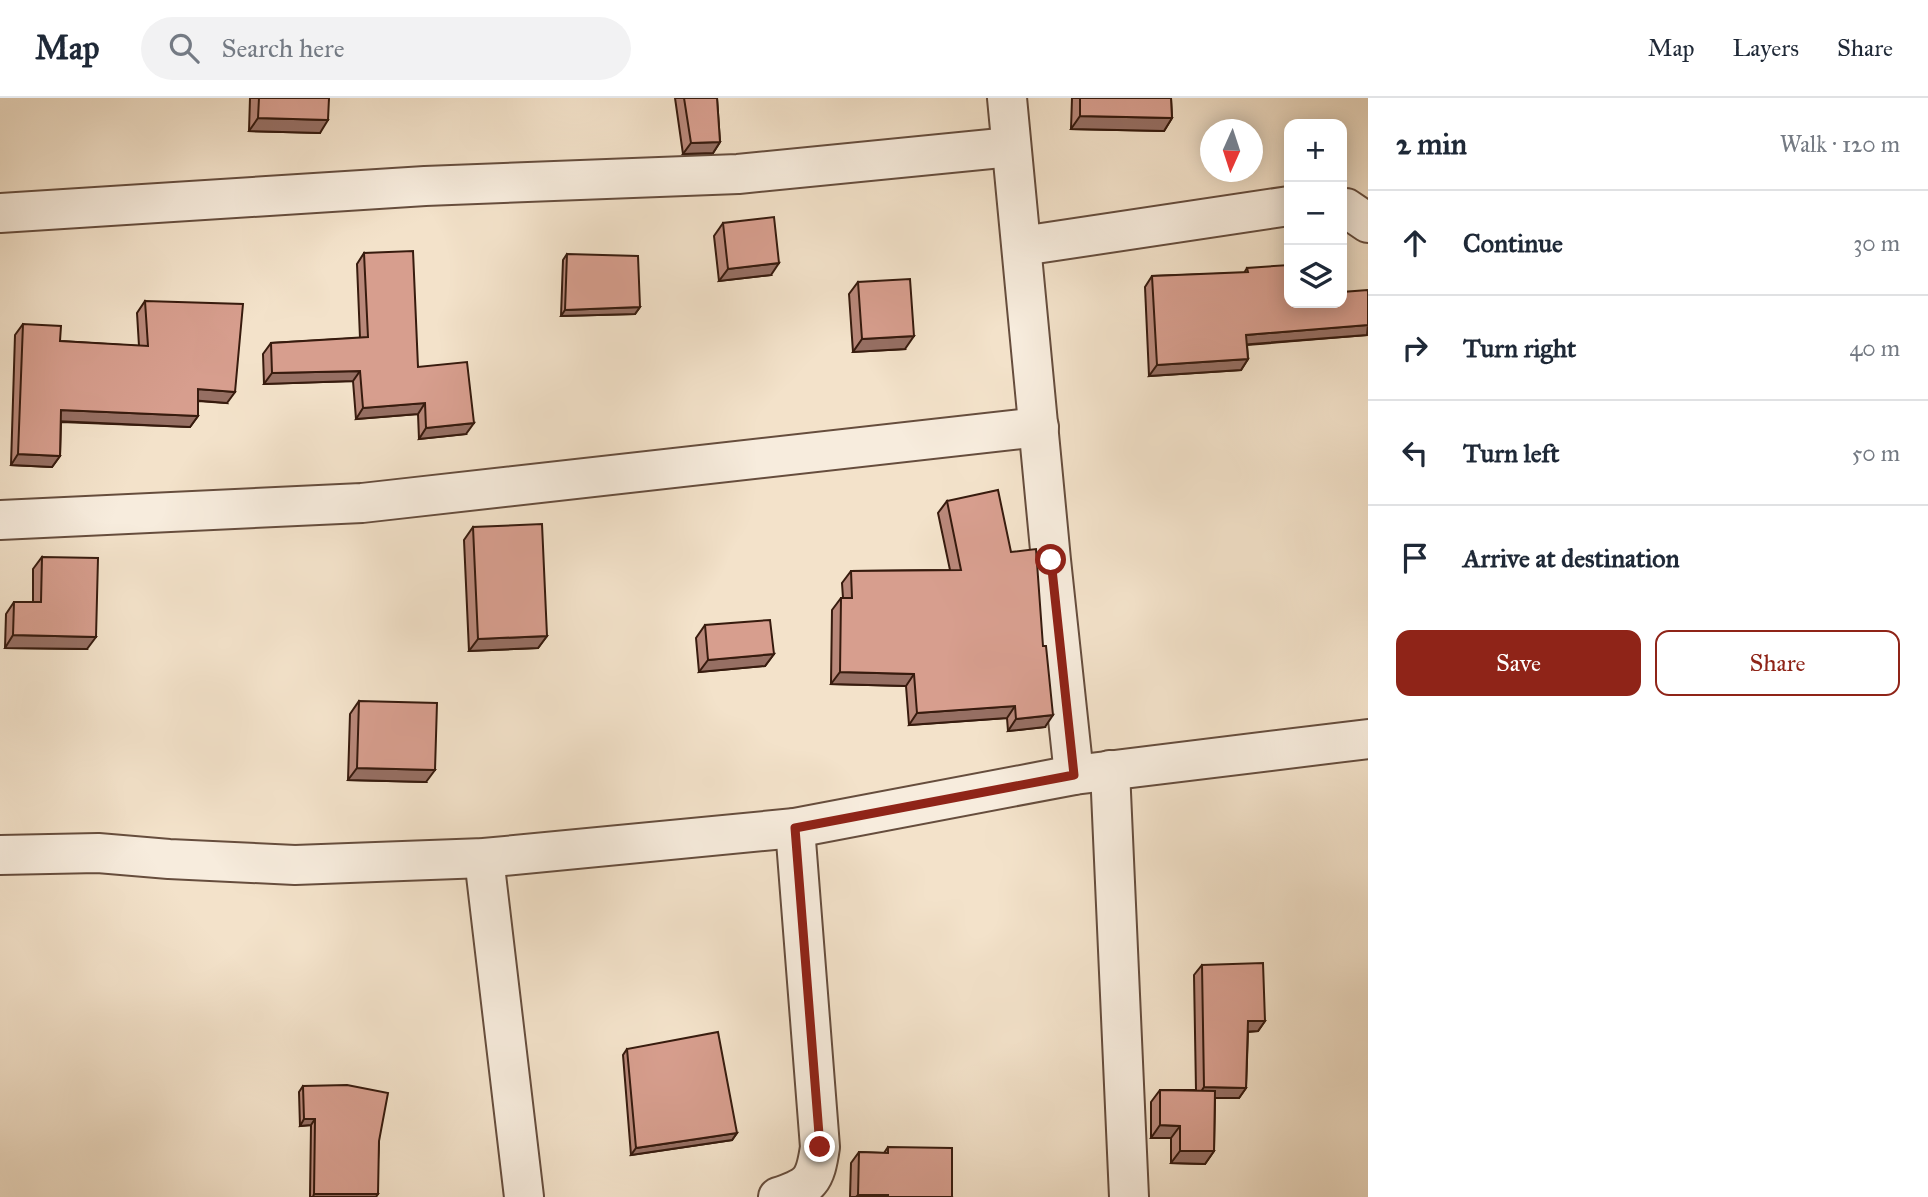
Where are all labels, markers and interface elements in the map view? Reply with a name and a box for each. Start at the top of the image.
search box [141,17,631,80]
text: Map [35,28,99,68]
icon: search [165,29,203,67]
text: Search here [221,32,345,64]
text: Map [1648,33,1695,63]
text: Layers [1733,33,1799,63]
text: Share [1837,33,1893,63]
north arrow [1200,119,1263,182]
map controls [1284,119,1347,308]
button: + [1284,119,1347,182]
text: 2 min [1396,126,1467,162]
text: Walk · 120 m [1780,130,1900,158]
button: − [1284,182,1347,245]
icon: ahead [1396,224,1434,262]
text: Continue [1463,227,1563,259]
text: 30 m [1853,229,1900,257]
button: layers [1284,245,1347,308]
icon: right [1396,329,1434,367]
text: Turn right [1463,332,1576,364]
text: 40 m [1850,334,1900,362]
icon: left [1396,434,1434,472]
text: Turn left [1463,437,1559,469]
text: 50 m [1852,439,1900,467]
icon: arrive [1396,539,1434,577]
text: Arrive at destination [1463,542,1680,574]
route start [1035,544,1066,575]
button: Save [1396,630,1641,696]
button: Share [1655,630,1900,696]
route end [804,1131,835,1162]

